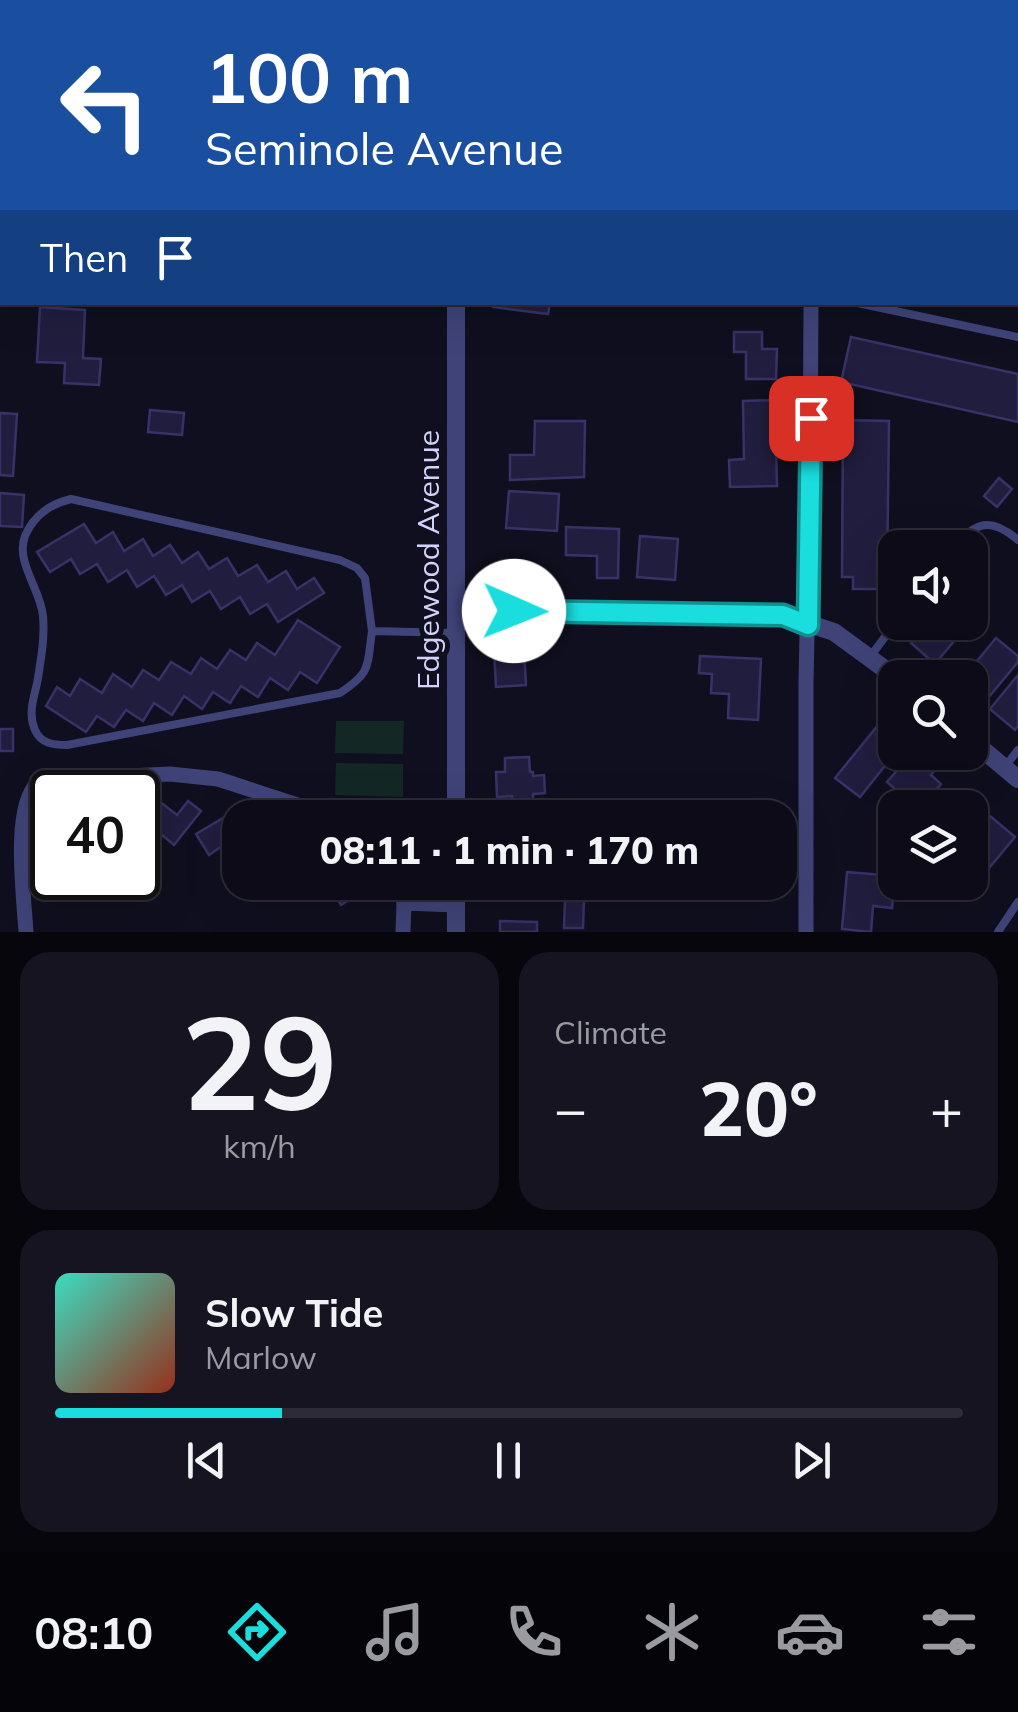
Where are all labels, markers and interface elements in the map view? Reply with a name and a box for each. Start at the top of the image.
text: 100 m [205,33,413,121]
icon: left [40,40,170,170]
text: Seminole Avenue [205,120,563,176]
icon: arrive [148,230,203,285]
text: Then [40,234,128,282]
pin [769,376,854,461]
icon: arrive [784,391,839,446]
street label: Edgewood Avenue [409,430,447,690]
map controls [878,530,988,900]
button: sound [878,530,988,640]
position arrow [462,559,566,663]
button: search [878,660,988,770]
speed limit sign: 40 [30,770,160,900]
button: layers [878,790,988,900]
text: 08:11 · 1 min · 170 m [320,826,699,874]
text: 29 [181,979,338,1143]
text: Climate [554,1012,667,1052]
text: 20° [699,1061,818,1155]
text: − [554,1074,587,1143]
text: + [930,1074,963,1143]
text: km/h [223,1126,296,1166]
text: Slow Tide [205,1289,383,1337]
text: Marlow [205,1337,317,1377]
icon: previous [179,1433,234,1488]
icon: pause [481,1433,536,1488]
icon: next [784,1433,839,1488]
icon: directions [222,1597,292,1667]
icon: music [360,1597,430,1667]
icon: phone [499,1597,569,1667]
icon: climate [637,1597,707,1667]
icon: car [775,1597,845,1667]
icon: filters [914,1597,984,1667]
text: 08:10 [34,1604,153,1660]

